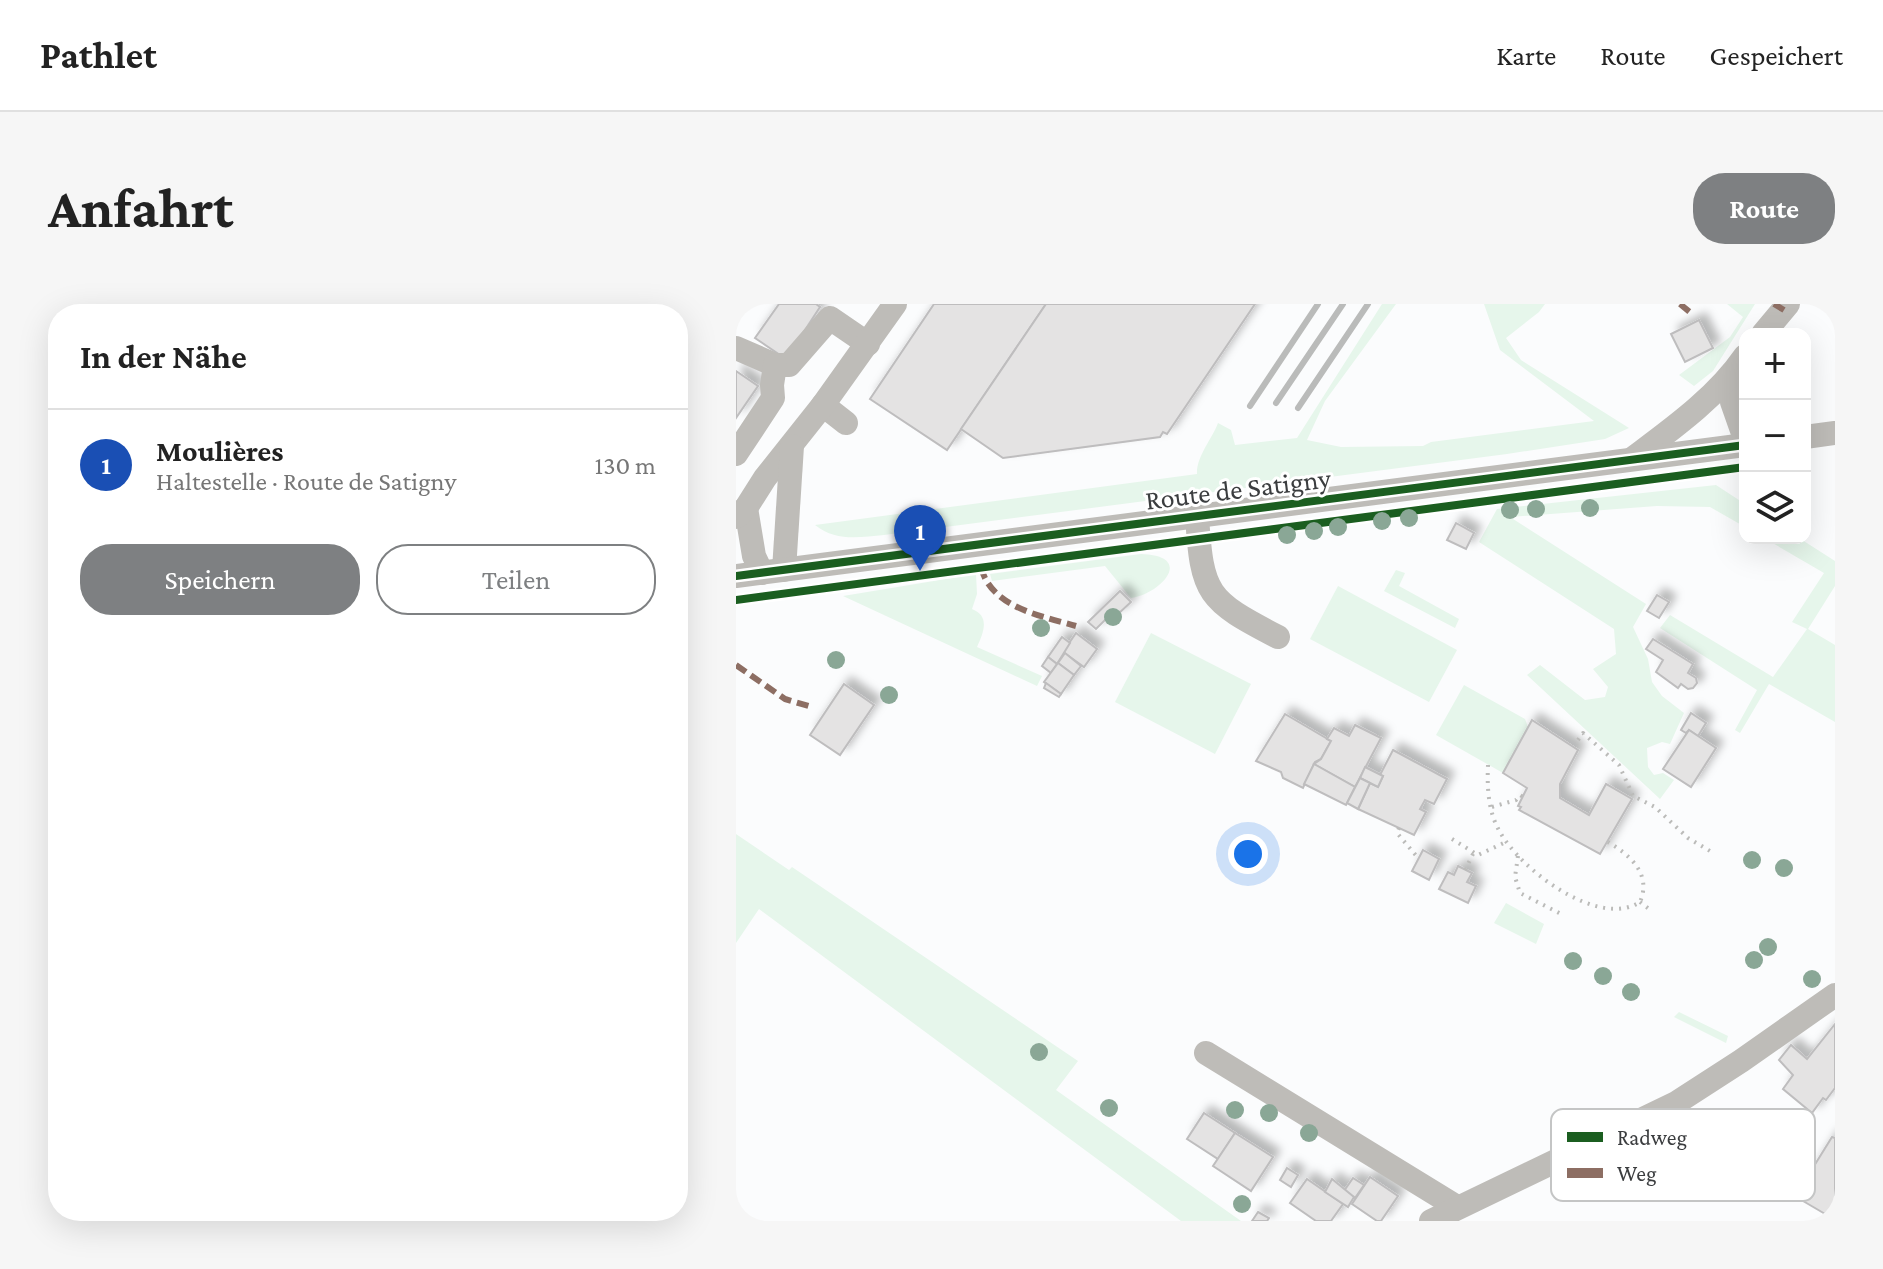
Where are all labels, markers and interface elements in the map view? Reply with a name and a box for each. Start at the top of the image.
text: Pathlet [40,34,157,76]
text: Karte [1496,40,1556,71]
text: Route [1600,40,1666,71]
text: Gespeichert [1710,40,1843,71]
button: Route [1693,173,1835,244]
text: Anfahrt [48,177,234,239]
map controls [1739,328,1811,544]
button: + [1739,328,1811,400]
text: In der Nähe [80,338,247,375]
button: − [1739,400,1811,472]
text: Moulières [156,434,284,467]
text: 1 [101,451,111,480]
text: 130 m [595,451,656,480]
street label: Route de Satigny [1143,462,1334,516]
text: Haltestelle · Route de Satigny [156,467,457,496]
button: layers [1739,472,1811,544]
pin: 1 [894,505,946,571]
button: Speichern [80,544,360,615]
button: Teilen [376,544,656,615]
your location [1228,834,1268,874]
legend [1551,1109,1815,1201]
text: Radweg [1617,1125,1687,1150]
text: Weg [1617,1161,1657,1186]

